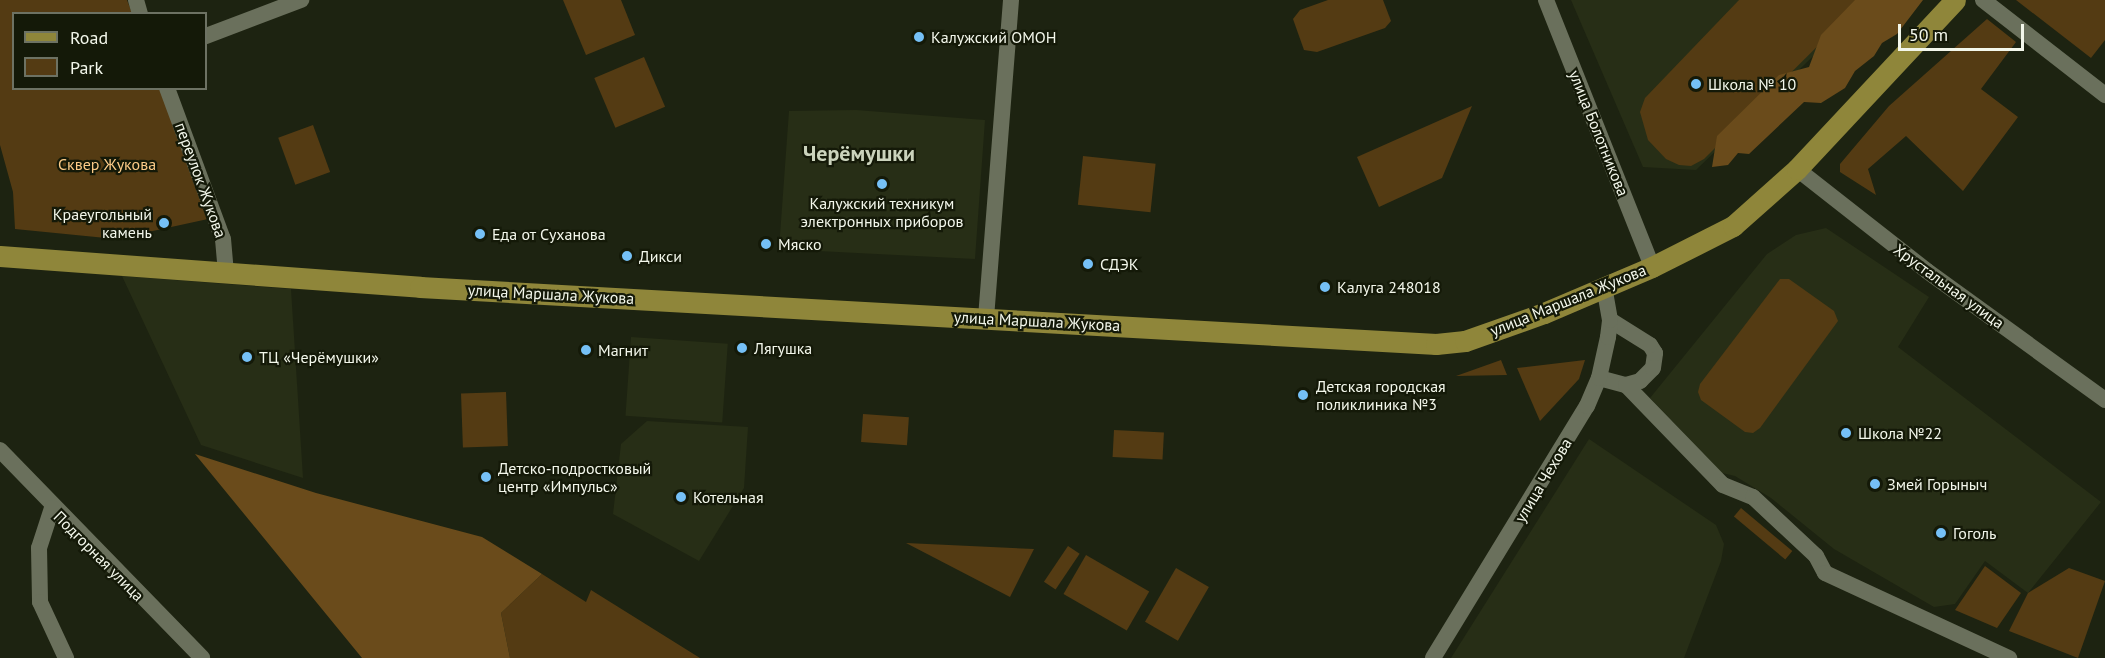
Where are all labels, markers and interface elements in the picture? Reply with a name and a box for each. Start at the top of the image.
legend [12,12,207,90]
scale bar [1901,12,2027,50]
text: 50 m [1909,23,1948,46]
text: Road [70,26,108,49]
place label: Калужский ОМОН [931,27,1057,47]
marker: Калужский ОМОН [912,30,926,44]
text: Park [70,56,103,79]
street label: улица Болотникова [1565,67,1633,199]
place label: Школа № 10 [1708,74,1796,94]
marker: Школа № 10 [1689,77,1703,91]
street label: переулок Жукова [171,120,231,240]
district label: Черёмушки [803,141,915,167]
park label: Сквер Жукова [58,154,156,174]
marker: Калужский техникум электронных приборов [875,177,889,191]
place label: Калужский техникум электронных приборов [800,193,964,231]
place label: Краеугольный камень [53,204,152,242]
marker: Краеугольный камень [157,216,171,230]
place label: Еда от Суханова [492,224,606,244]
marker: Еда от Суханова [473,227,487,241]
place label: Мяско [778,234,822,254]
marker: Мяско [759,237,773,251]
street label: Хрустальная улица [1890,240,2008,332]
place label: Дикси [639,246,682,266]
marker: Дикси [620,249,634,263]
place label: СДЭК [1100,254,1138,274]
marker: СДЭК [1081,257,1095,271]
street label: улица Маршала Жукова [1487,260,1649,340]
place label: Калуга 248018 [1337,277,1441,297]
street label: улица Маршала Жукова [467,280,635,308]
marker: Калуга 248018 [1318,280,1332,294]
street label: улица Маршала Жукова [953,307,1121,335]
place label: Лягушка [754,338,812,358]
place label: Магнит [598,340,648,360]
marker: Лягушка [735,341,749,355]
marker: Магнит [579,343,593,357]
place label: ТЦ «Черёмушки» [259,347,379,367]
marker: ТЦ «Черёмушки» [240,350,254,364]
place label: Детская городская поликлиника №3 [1316,376,1446,414]
marker: Детская городская поликлиника №3 [1294,386,1312,404]
place label: Школа №22 [1858,423,1942,443]
marker: Школа №22 [1839,426,1853,440]
street label: улица Чехова [1510,434,1576,526]
place label: Детско-подростковый центр «Импульс» [498,458,651,496]
marker: Детско-подростковый центр «Импульс» [479,470,493,484]
place label: Змей Горыныч [1887,474,1987,494]
marker: Змей Горыныч [1868,477,1882,491]
place label: Котельная [693,487,764,507]
marker: Котельная [674,490,688,504]
street label: Подгорная улица [50,507,148,605]
place label: Гоголь [1953,523,1996,543]
marker: Гоголь [1934,526,1948,540]

